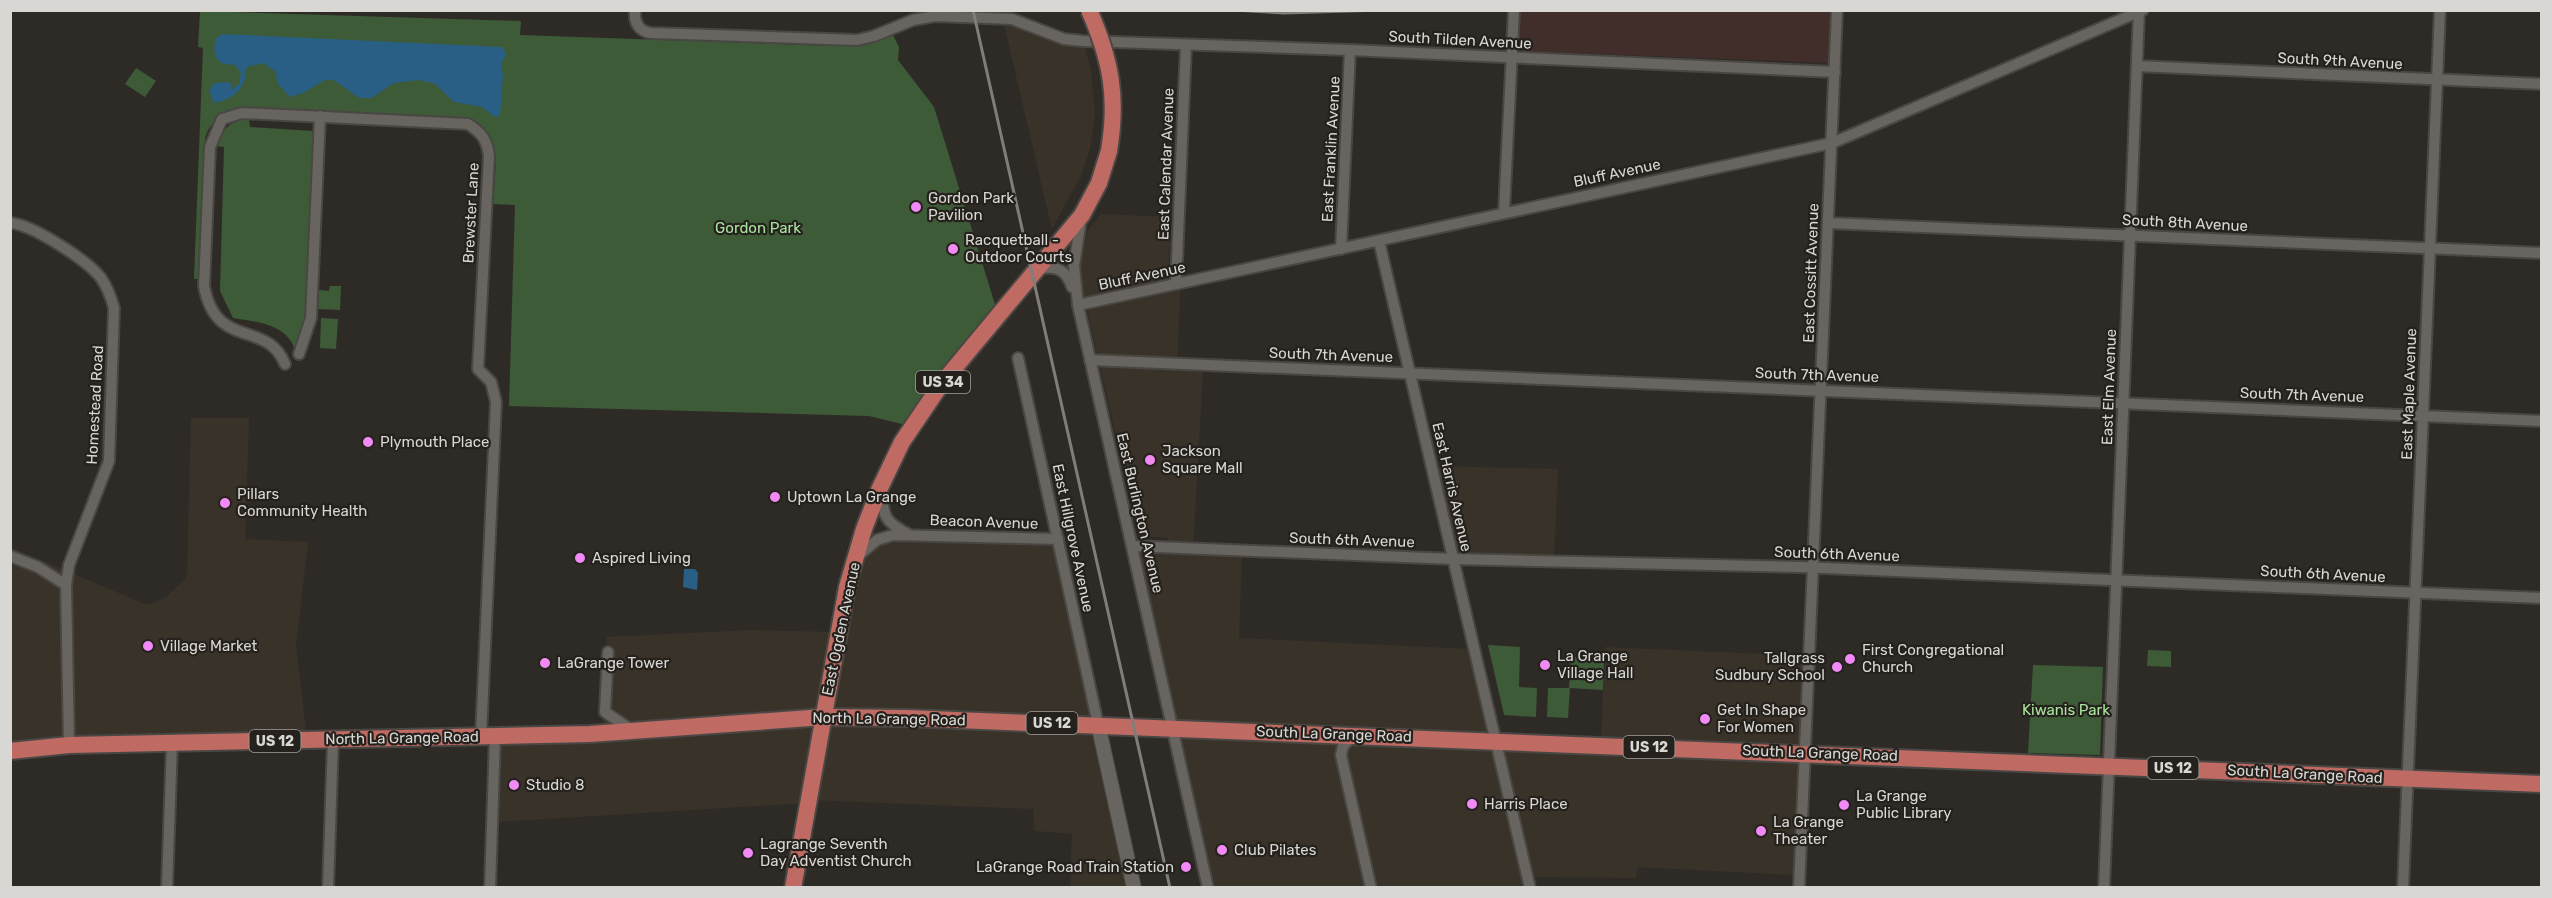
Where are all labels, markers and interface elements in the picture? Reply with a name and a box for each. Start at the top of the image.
street label: South Tilden Avenue [1388,27,1532,53]
street label: South 9th Avenue [2277,49,2403,73]
street label: East Franklin Avenue [1318,76,1344,222]
street label: East Calendar Avenue [1154,88,1178,240]
street label: Bluff Avenue [1572,155,1662,191]
street label: Brewster Lane [459,162,483,264]
place label: Gordon Park Pavilion [928,189,1014,224]
marker: Gordon Park Pavilion [909,200,923,214]
street label: East Cossitt Avenue [1800,203,1822,343]
street label: South 8th Avenue [2122,211,2248,235]
park label: Gordon Park [715,219,801,237]
place label: Racquetball - Outdoor Courts [965,231,1072,266]
marker: Racquetball - Outdoor Courts [946,242,960,256]
street label: Bluff Avenue [1097,258,1187,294]
street label: East Maple Avenue [2398,328,2420,460]
street label: East Elm Avenue [2098,329,2120,445]
street label: South 7th Avenue [1269,344,1393,366]
street label: Homestead Road [83,345,107,465]
street label: South 7th Avenue [1755,364,1879,386]
road number: US 34 [916,371,970,393]
street label: South 7th Avenue [2240,384,2364,406]
street label: East Harris Avenue [1428,421,1476,553]
street label: East Burlington Avenue [1113,431,1167,595]
place label: Plymouth Place [380,433,489,451]
marker: Plymouth Place [361,435,375,449]
place label: Jackson Square Mall [1162,442,1243,477]
marker: Jackson Square Mall [1143,453,1157,467]
street label: East Hillgrove Avenue [1048,462,1098,614]
place label: Pillars Community Health [237,485,367,520]
place label: Uptown La Grange [787,488,916,506]
marker: Uptown La Grange [768,490,782,504]
marker: Pillars Community Health [218,496,232,510]
street label: Beacon Avenue [929,511,1039,533]
street label: South 6th Avenue [1289,529,1415,551]
street label: South 6th Avenue [1774,543,1900,565]
place label: Aspired Living [592,549,691,567]
marker: Aspired Living [573,551,587,565]
street label: East Ogden Avenue [818,561,864,697]
street label: South 6th Avenue [2260,562,2386,586]
place label: Village Market [160,637,258,655]
marker: Village Market [141,639,155,653]
place label: First Congregational Church [1862,641,2004,676]
place label: La Grange Village Hall [1557,647,1633,682]
place label: Tallgrass Sudbury School [1715,649,1825,684]
marker: First Congregational Church [1843,652,1857,666]
place label: LaGrange Tower [557,654,669,672]
marker: LaGrange Tower [538,656,552,670]
marker: La Grange Village Hall [1538,658,1552,672]
marker: Tallgrass Sudbury School [1830,660,1844,674]
place label: Get In Shape For Women [1717,701,1806,736]
park label: Kiwanis Park [2022,701,2110,719]
street label: North La Grange Road [812,709,966,729]
road number: US 12 [1026,712,1078,734]
marker: Get In Shape For Women [1698,712,1712,726]
street label: South La Grange Road [1256,722,1412,746]
street label: North La Grange Road [325,728,479,748]
road number: US 12 [250,730,300,752]
road number: US 12 [1624,736,1674,758]
street label: South La Grange Road [1742,741,1898,765]
road number: US 12 [2148,757,2198,779]
street label: South La Grange Road [2227,761,2383,787]
place label: Studio 8 [526,776,585,794]
marker: Studio 8 [507,778,521,792]
place label: La Grange Public Library [1856,787,1952,822]
place label: Harris Place [1484,795,1568,813]
marker: Harris Place [1465,797,1479,811]
marker: La Grange Public Library [1837,798,1851,812]
place label: La Grange Theater [1773,813,1844,848]
marker: La Grange Theater [1754,824,1768,838]
place label: Lagrange Seventh Day Adventist Church [760,835,912,870]
place label: Club Pilates [1234,841,1317,859]
marker: Club Pilates [1215,843,1229,857]
marker: Lagrange Seventh Day Adventist Church [741,846,755,860]
place label: LaGrange Road Train Station [976,858,1174,876]
marker: LaGrange Road Train Station [1179,860,1193,874]

